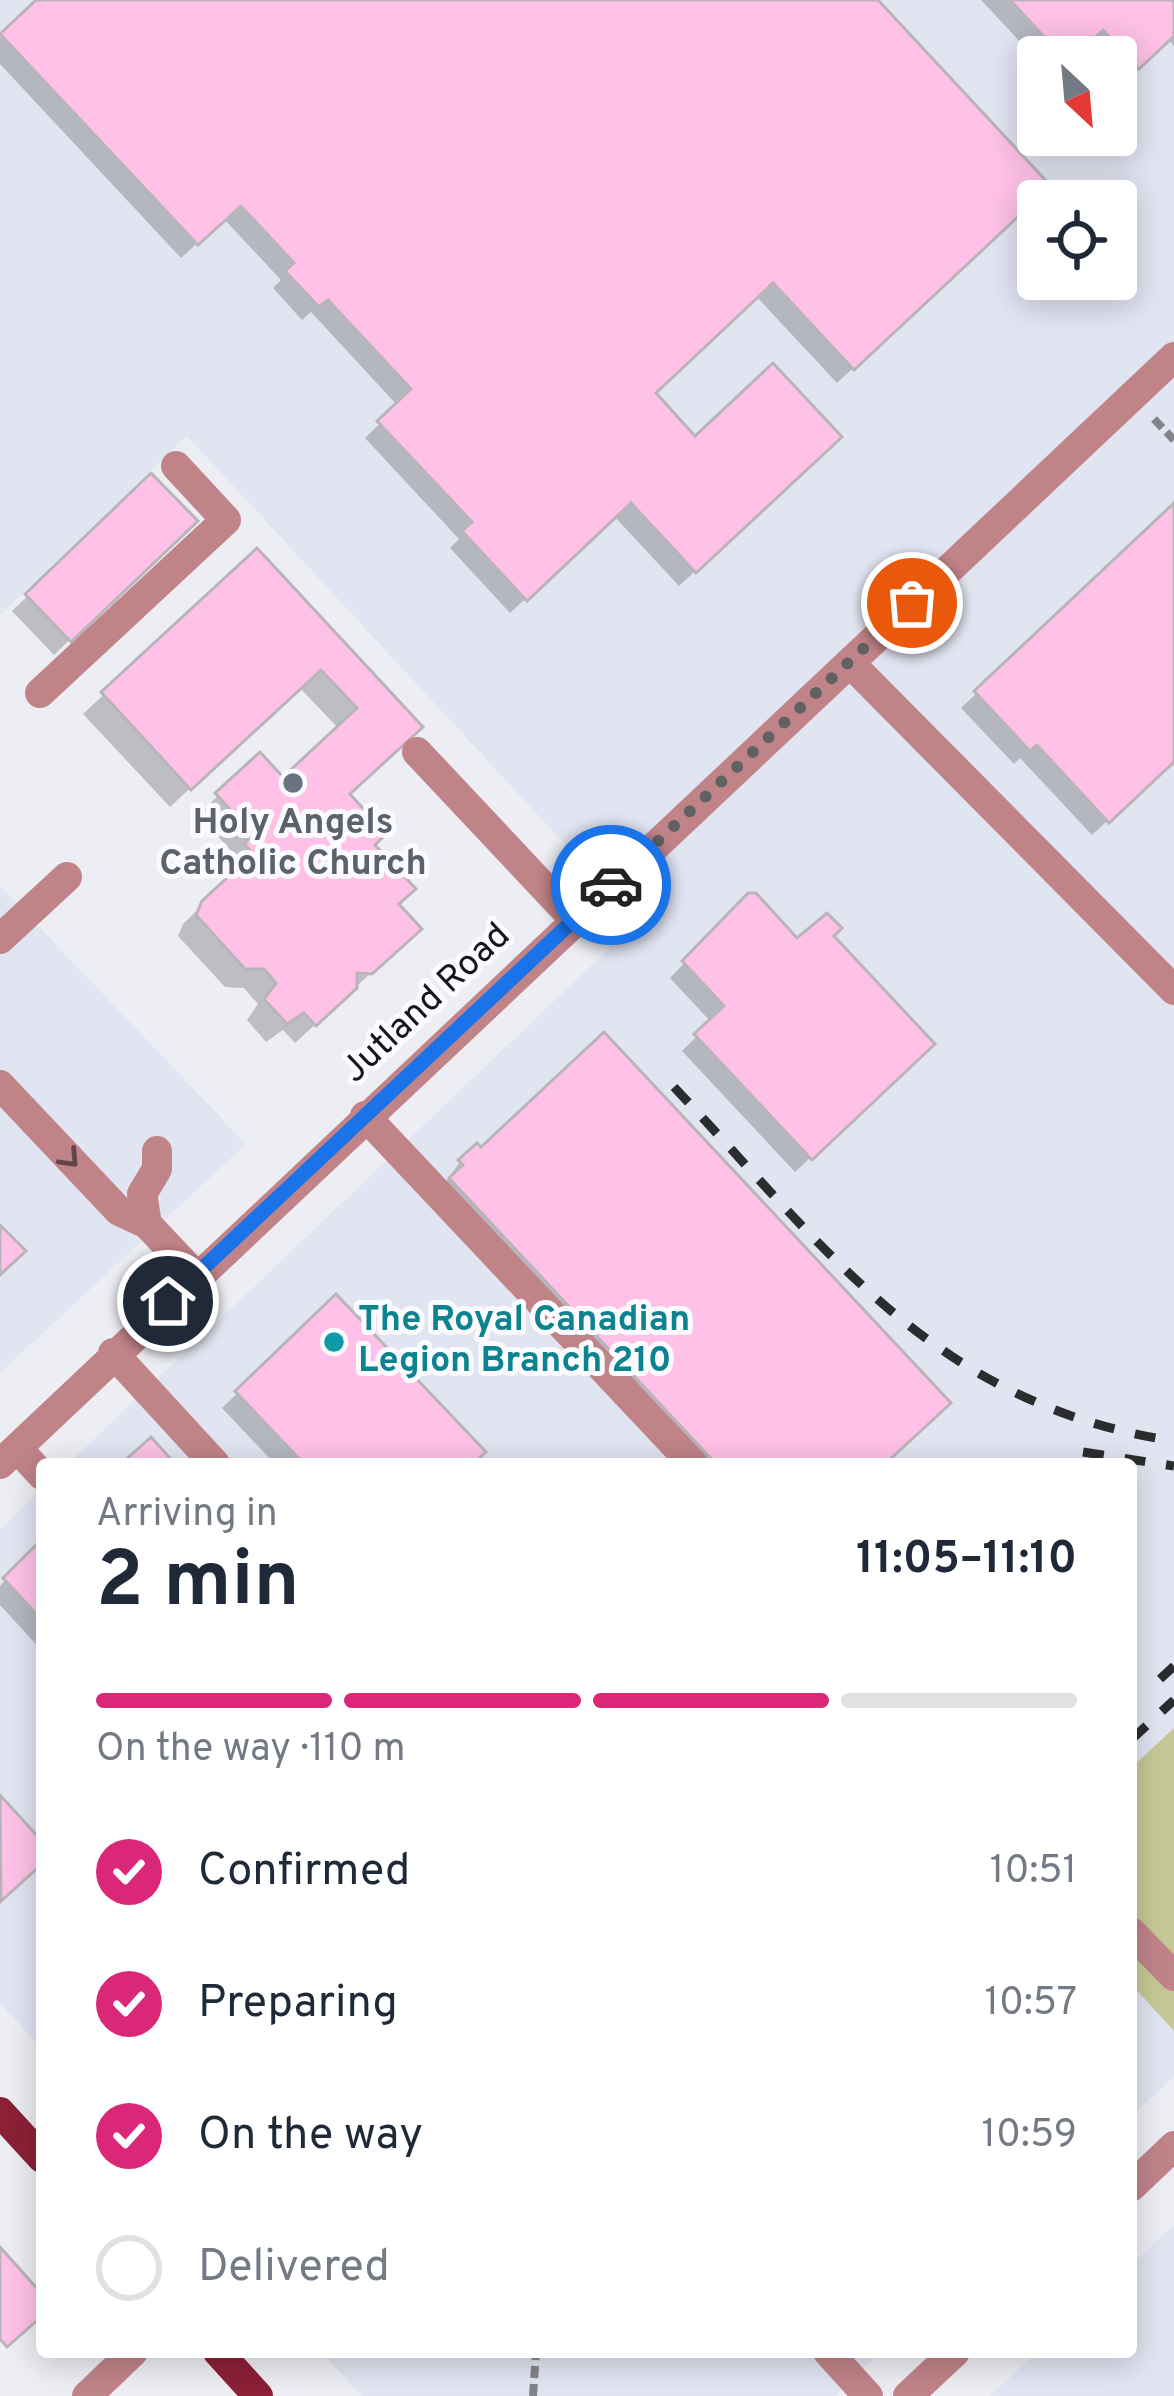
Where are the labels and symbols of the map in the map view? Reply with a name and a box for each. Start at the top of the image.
north arrow [1017,36,1137,156]
pin [861,552,963,654]
marker: Holy Angels Catholic Church [280,770,306,796]
place label: Holy Angels Catholic Church [159,801,427,888]
courier [551,825,671,945]
street label: Jutland Road [333,914,521,1094]
one-way arrow [56,1145,78,1167]
pin [117,1250,219,1352]
place label: The Royal Canadian Legion Branch 210 [358,1298,690,1385]
marker: The Royal Canadian Legion Branch 210 [321,1329,347,1355]

